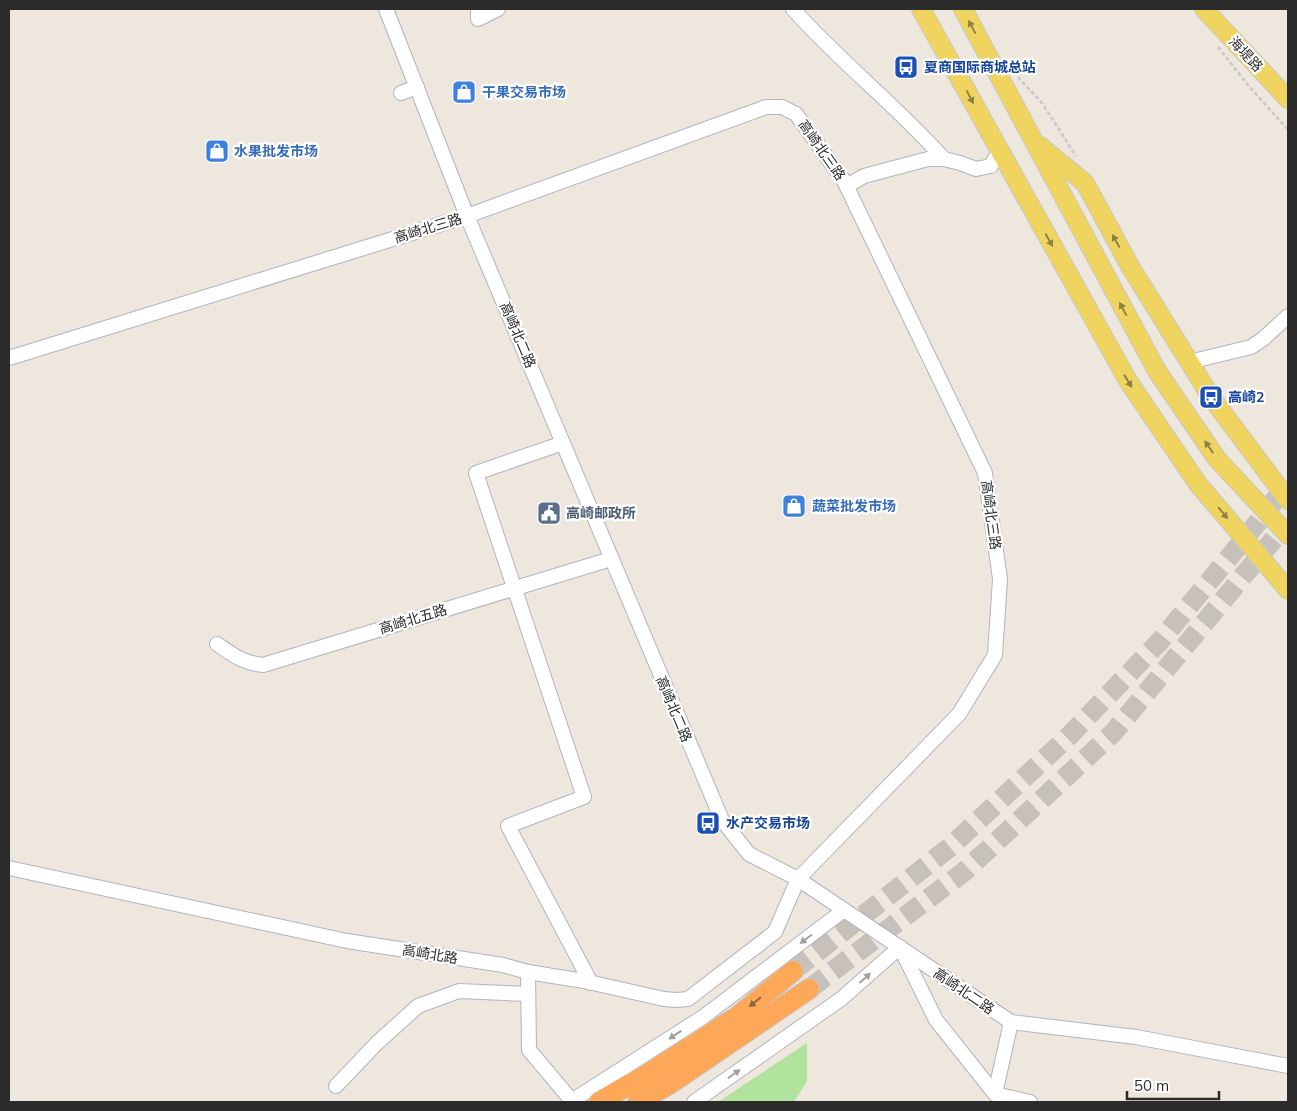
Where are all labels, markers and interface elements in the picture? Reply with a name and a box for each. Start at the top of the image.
one-way arrow [968,20,976,34]
street label: 海堤路 [1225,33,1267,75]
bus stop icon: 夏商国际商城总站 [893,54,919,80]
place label: 夏商国际商城总站 [924,58,1036,76]
shop icon: 干果交易市场 [451,79,477,105]
place label: 干果交易市场 [482,83,566,101]
one-way arrow [966,91,975,104]
street label: 高崎北三路 [795,116,849,184]
shop icon: 水果批发市场 [204,138,230,164]
place label: 水果批发市场 [234,142,318,160]
street label: 高崎北三路 [392,209,464,247]
one-way arrow [1044,233,1053,246]
one-way arrow [1112,233,1120,248]
street label: 高崎北二路 [496,299,540,371]
one-way arrow [1119,302,1128,316]
one-way arrow [1124,375,1133,388]
bus stop icon: 高崎2 [1198,384,1224,410]
place label: 高崎2 [1228,388,1264,406]
one-way arrow [1204,440,1214,454]
street label: 高崎北三路 [977,479,1005,551]
shop icon: 蔬菜批发市场 [781,493,807,519]
place label: 蔬菜批发市场 [812,497,896,515]
public building icon: 高崎邮政所 [536,500,562,526]
place label: 高崎邮政所 [566,504,636,522]
one-way arrow [1217,507,1228,520]
street label: 高崎北五路 [377,600,449,638]
street label: 高崎北二路 [652,673,696,745]
bus stop icon: 水产交易市场 [695,810,721,836]
place label: 水产交易市场 [726,814,810,832]
one-way arrow [799,934,812,945]
street label: 高崎北路 [401,941,459,967]
street label: 高崎北二路 [930,964,998,1018]
one-way arrow [858,972,870,984]
one-way arrow [749,996,762,1007]
one-way arrow [668,1031,681,1040]
scale bar [1127,1068,1220,1100]
one-way arrow [727,1069,740,1079]
text: 50 m [1134,1076,1169,1095]

